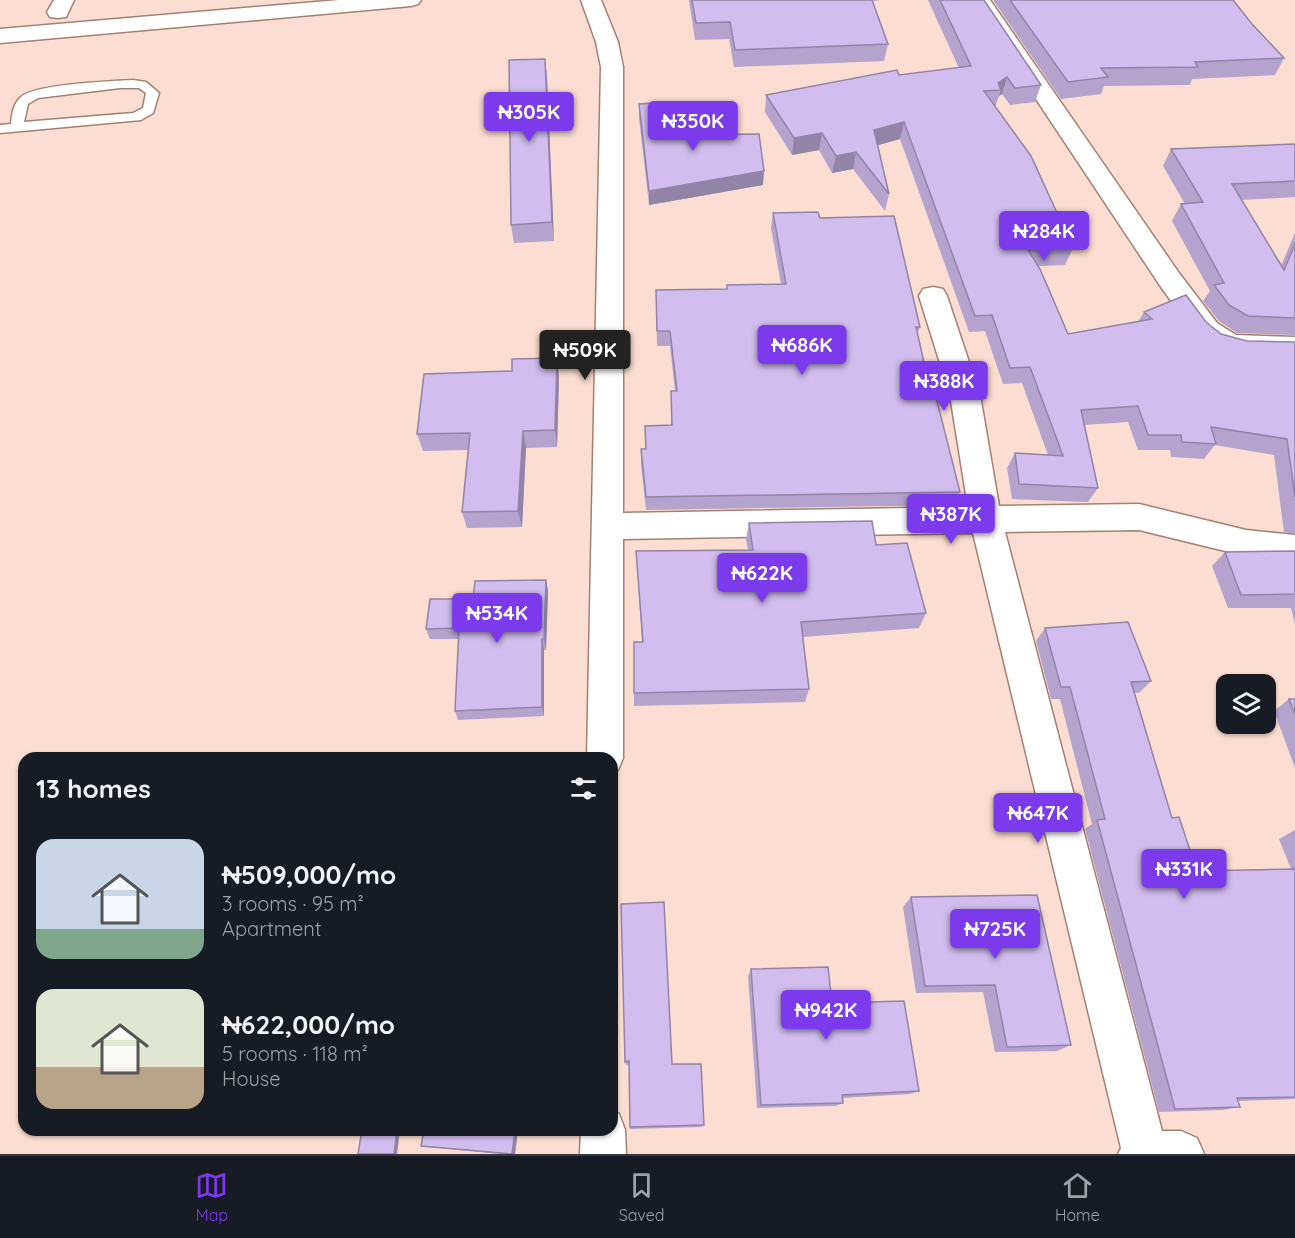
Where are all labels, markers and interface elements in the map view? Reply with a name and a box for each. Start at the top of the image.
pin: ₦305K [487,92,571,143]
text: ₦305K [498,99,560,124]
pin: ₦350K [651,101,735,152]
text: ₦350K [662,108,724,133]
pin: ₦284K [1002,211,1086,262]
text: ₦284K [1013,218,1075,243]
pin: ₦686K [760,325,844,376]
pin: ₦509K [543,330,627,381]
text: ₦686K [772,332,832,357]
text: ₦509K [554,337,616,362]
pin: ₦388K [902,361,986,412]
text: ₦388K [914,368,974,393]
pin: ₦387K [909,494,993,545]
text: ₦387K [921,501,981,526]
pin: ₦622K [720,553,804,604]
text: ₦622K [731,560,793,585]
pin: ₦534K [455,593,539,644]
text: ₦534K [466,600,528,625]
map controls [1216,674,1276,734]
button: layers [1216,674,1276,734]
text: 13 homes [36,772,151,805]
icon: filters [567,772,600,805]
pin: ₦647K [996,793,1080,844]
text: ₦647K [1008,800,1069,825]
pin: ₦331K [1142,849,1226,900]
text: ₦331K [1155,856,1213,881]
text: ₦509,000/mo [222,858,396,891]
icon: home [84,863,156,935]
text: 3 rooms · 95 m² [222,891,364,916]
pin: ₦725K [953,909,1037,960]
text: Apartment [222,916,322,941]
text: ₦725K [964,916,1026,941]
pin: ₦942K [784,990,868,1041]
text: ₦942K [795,997,857,1022]
text: ₦622,000/mo [222,1008,395,1041]
icon: home [84,1013,156,1085]
text: 5 rooms · 118 m² [222,1041,368,1066]
text: House [222,1066,281,1091]
tab: Map [195,1169,228,1225]
tab: Saved [619,1169,664,1225]
tab: Home [1055,1169,1100,1225]

